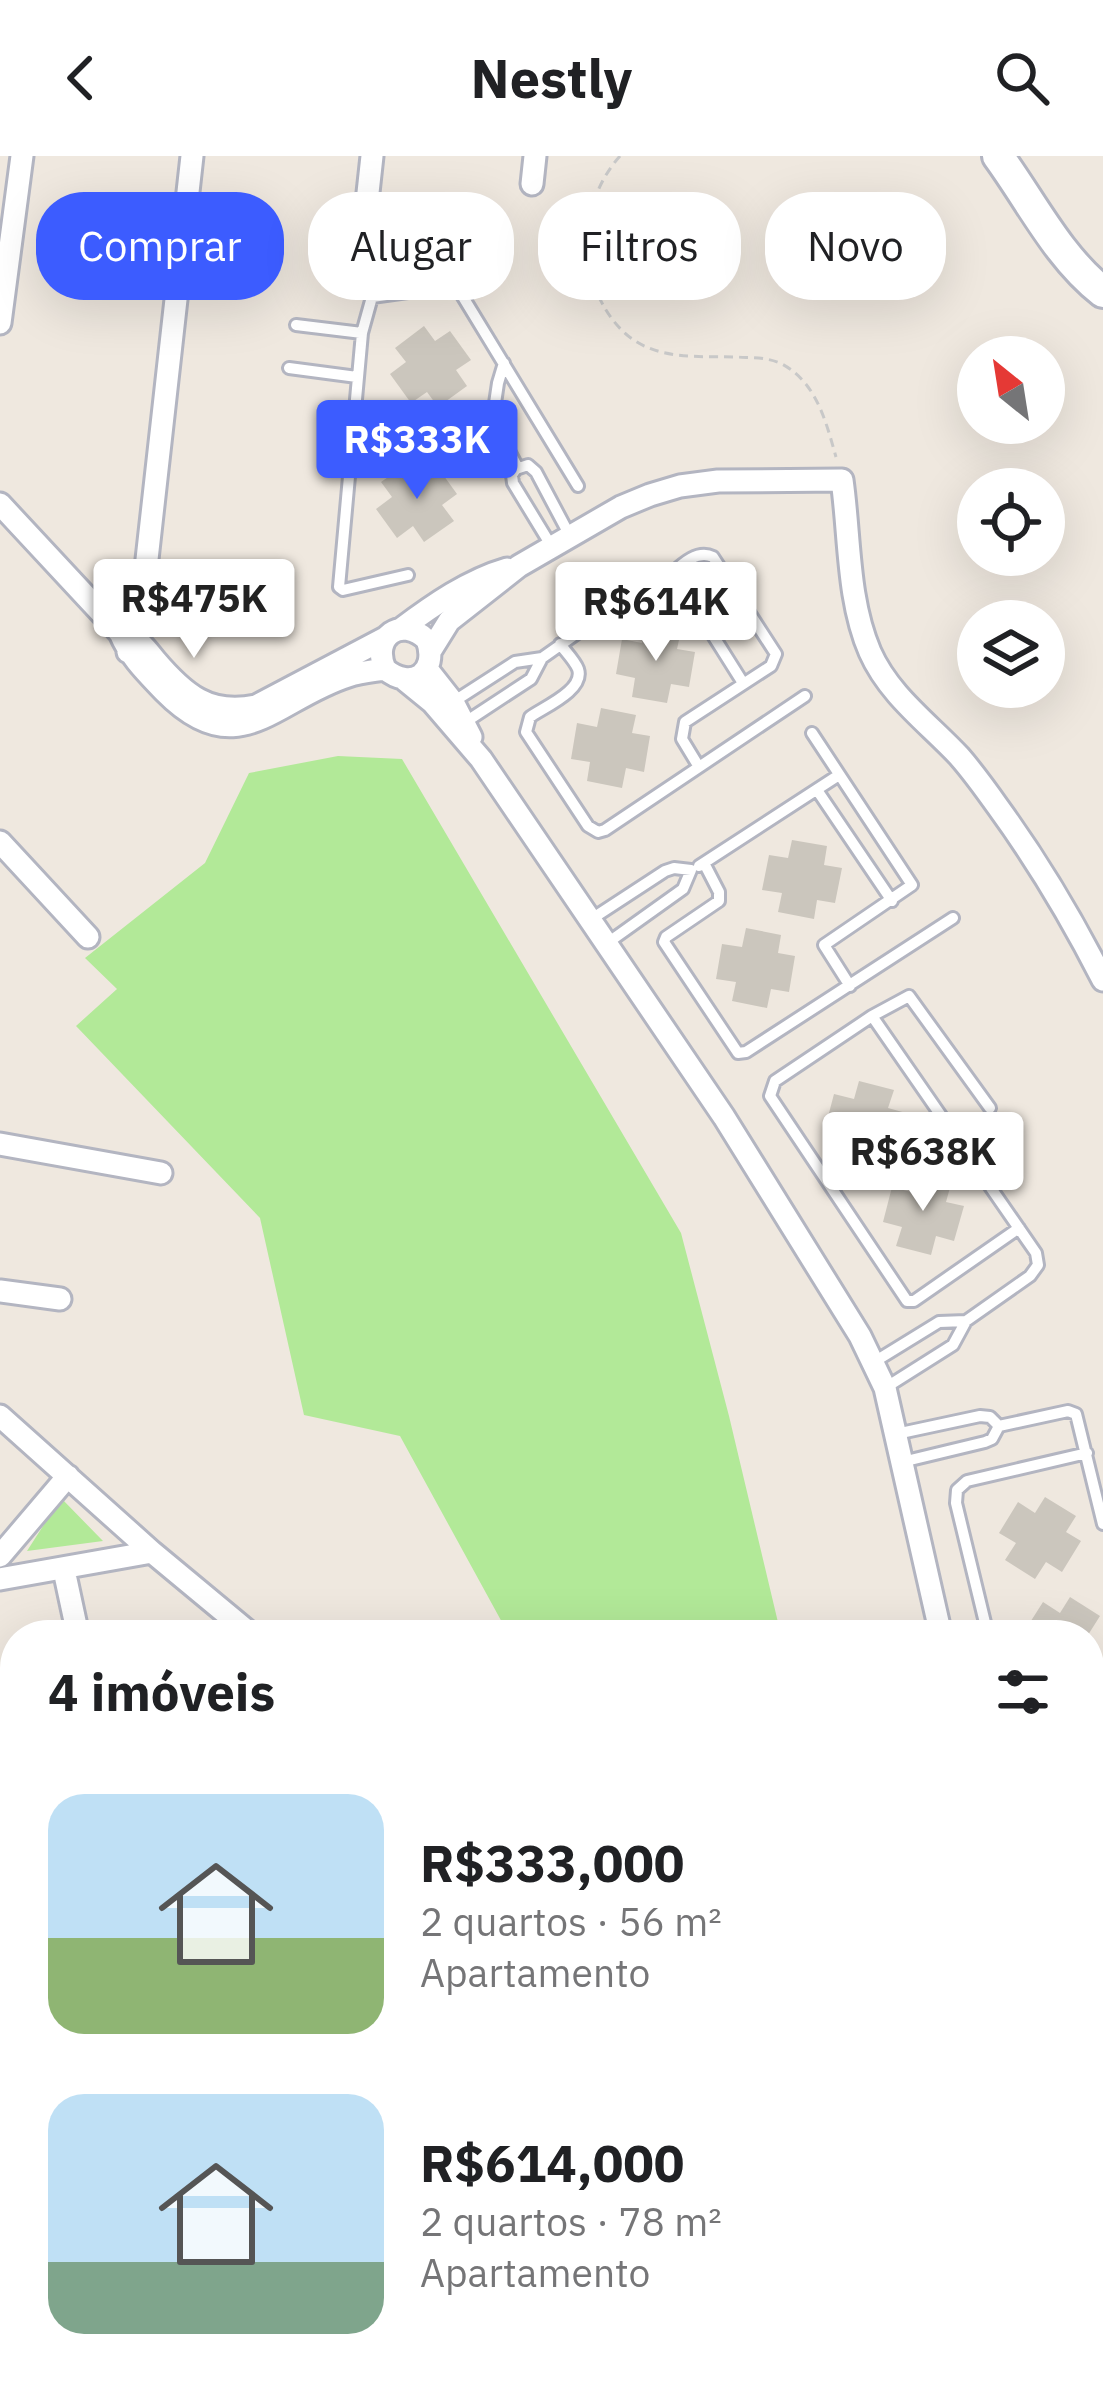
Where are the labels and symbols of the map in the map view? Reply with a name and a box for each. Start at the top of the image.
north arrow [957,336,1065,444]
pin: R$333K [319,400,515,502]
pin: R$475K [96,559,292,661]
pin: R$614K [558,562,754,664]
pin: R$638K [825,1112,1021,1214]

